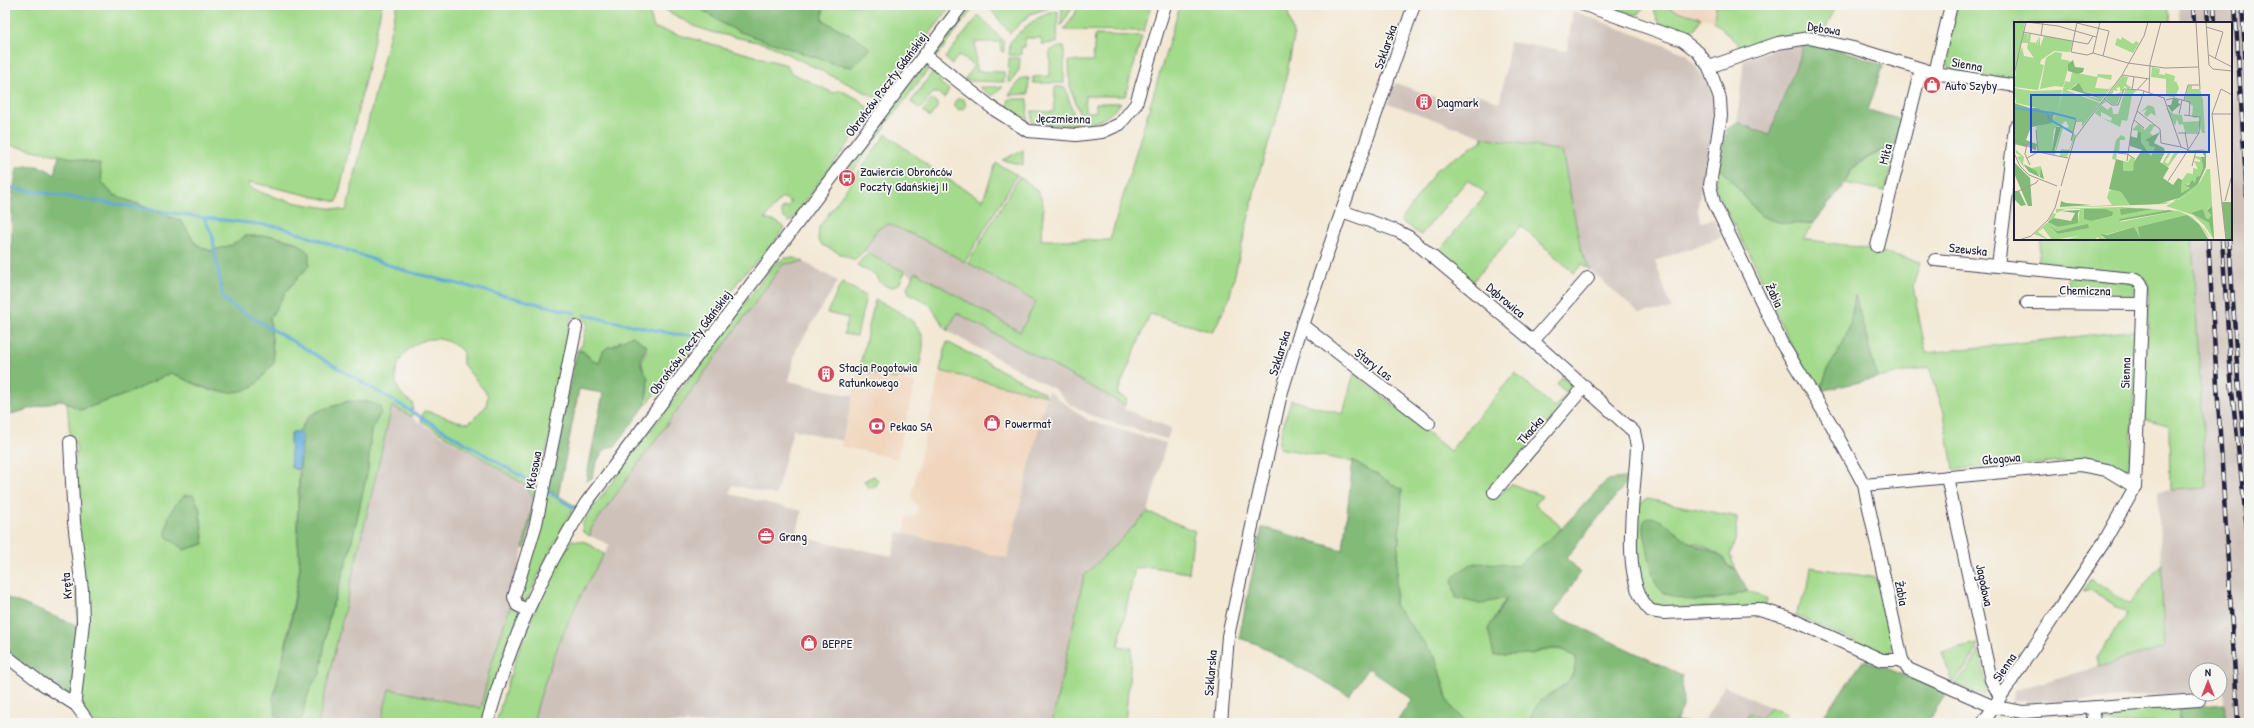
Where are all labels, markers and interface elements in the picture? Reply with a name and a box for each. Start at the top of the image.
street label: Dębowa [1806,17,1842,39]
street label: Szklarska [1369,22,1401,72]
inset map [2014,22,2232,240]
street label: Obrońców Poczty Gdańskiej [841,28,931,140]
street label: Sienna [1950,52,1984,76]
shop icon: Auto Szyby [1922,75,1942,95]
place label: Auto Szyby [1945,76,1998,94]
building icon: Dagmark [1414,92,1434,112]
place label: Dagmark [1437,93,1479,111]
street label: Jęczmienna [1036,109,1090,127]
street label: Miła [1874,142,1896,166]
place label: Zawiercie Obrońców Poczty Gdańskiej II [860,162,952,195]
bus stop icon: Zawiercie Obrońców Poczty Gdańskiej II [837,168,857,188]
street label: Szewska [1948,238,1988,260]
street label: Dąbrowica [1483,278,1529,322]
street label: Żabia [1762,280,1788,310]
street label: Chemiczna [2059,281,2111,299]
street label: Obrońców Poczty Gdańskiej [645,286,735,398]
street label: Szklarska [1264,328,1294,378]
street label: Stary Las [1351,343,1397,385]
street label: Sienna [2115,357,2135,389]
place label: Stacja Pogotowia Ratunkowego [839,358,917,391]
building icon: Stacja Pogotowia Ratunkowego [816,364,836,384]
street label: Tkacka [1513,412,1547,448]
shop icon: Powermat [982,413,1002,433]
place label: Powermat [1005,414,1052,432]
bank icon: Pekao SA [867,416,887,436]
place label: Pekao SA [890,417,933,435]
street label: Głogowa [1981,447,2021,469]
street label: Kłosowa [521,449,545,491]
office icon: Grang [756,526,776,546]
place label: Grang [779,527,807,545]
street label: Jagodowa [1972,562,1998,608]
street label: Kręta [56,572,76,600]
street label: Żabia [1891,579,1913,607]
shop icon: BEPPE [799,633,819,653]
place label: BEPPE [822,634,853,652]
street label: Szklarska [1199,649,1221,697]
street label: Sienna [1988,649,2020,685]
north arrow [2188,662,2228,702]
text: N [2205,665,2211,679]

